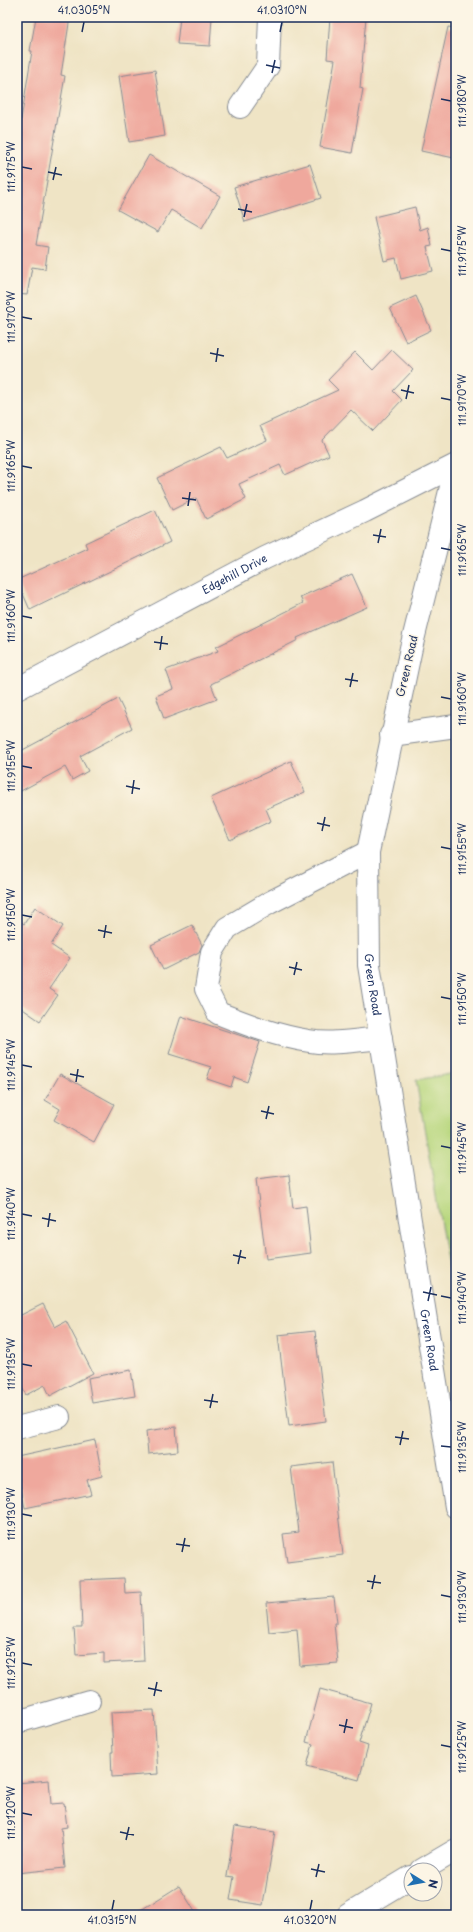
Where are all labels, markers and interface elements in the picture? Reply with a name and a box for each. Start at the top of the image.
text: 41.0305°N [58,2,110,17]
text: 41.0310°N [257,2,307,17]
text: 111.9180°W [454,74,469,127]
text: 111.9175°W [3,141,18,192]
text: 111.9175°W [454,225,469,276]
text: 111.9170°W [3,290,18,343]
text: 111.9170°W [454,373,469,426]
text: 111.9165°W [3,439,18,492]
text: 111.9165°W [454,523,469,576]
street label: Edgehill Drive [199,549,270,598]
text: 111.9160°W [3,588,18,643]
street label: Green Road [391,633,422,698]
text: 111.9160°W [454,671,469,726]
text: 111.9155°W [3,739,18,792]
text: 111.9155°W [454,822,469,875]
text: 111.9150°W [3,888,18,941]
street label: Green Road [361,953,386,1017]
text: 111.9150°W [454,972,469,1025]
text: 111.9145°W [3,1038,18,1091]
text: 111.9145°W [454,1121,469,1174]
text: 111.9140°W [3,1187,18,1241]
text: 111.9140°W [454,1271,469,1325]
street label: Green Road [416,1308,443,1373]
text: 111.9135°W [3,1337,18,1390]
text: 111.9135°W [454,1420,469,1473]
text: 111.9130°W [3,1487,18,1541]
text: 111.9130°W [454,1570,469,1624]
text: 111.9125°W [3,1636,18,1689]
text: 111.9125°W [454,1720,469,1773]
text: 111.9120°W [3,1785,18,1840]
north arrow [403,1862,443,1902]
text: N [424,1878,442,1890]
text: 41.0315°N [87,1912,137,1927]
text: 41.0320°N [284,1912,337,1927]

